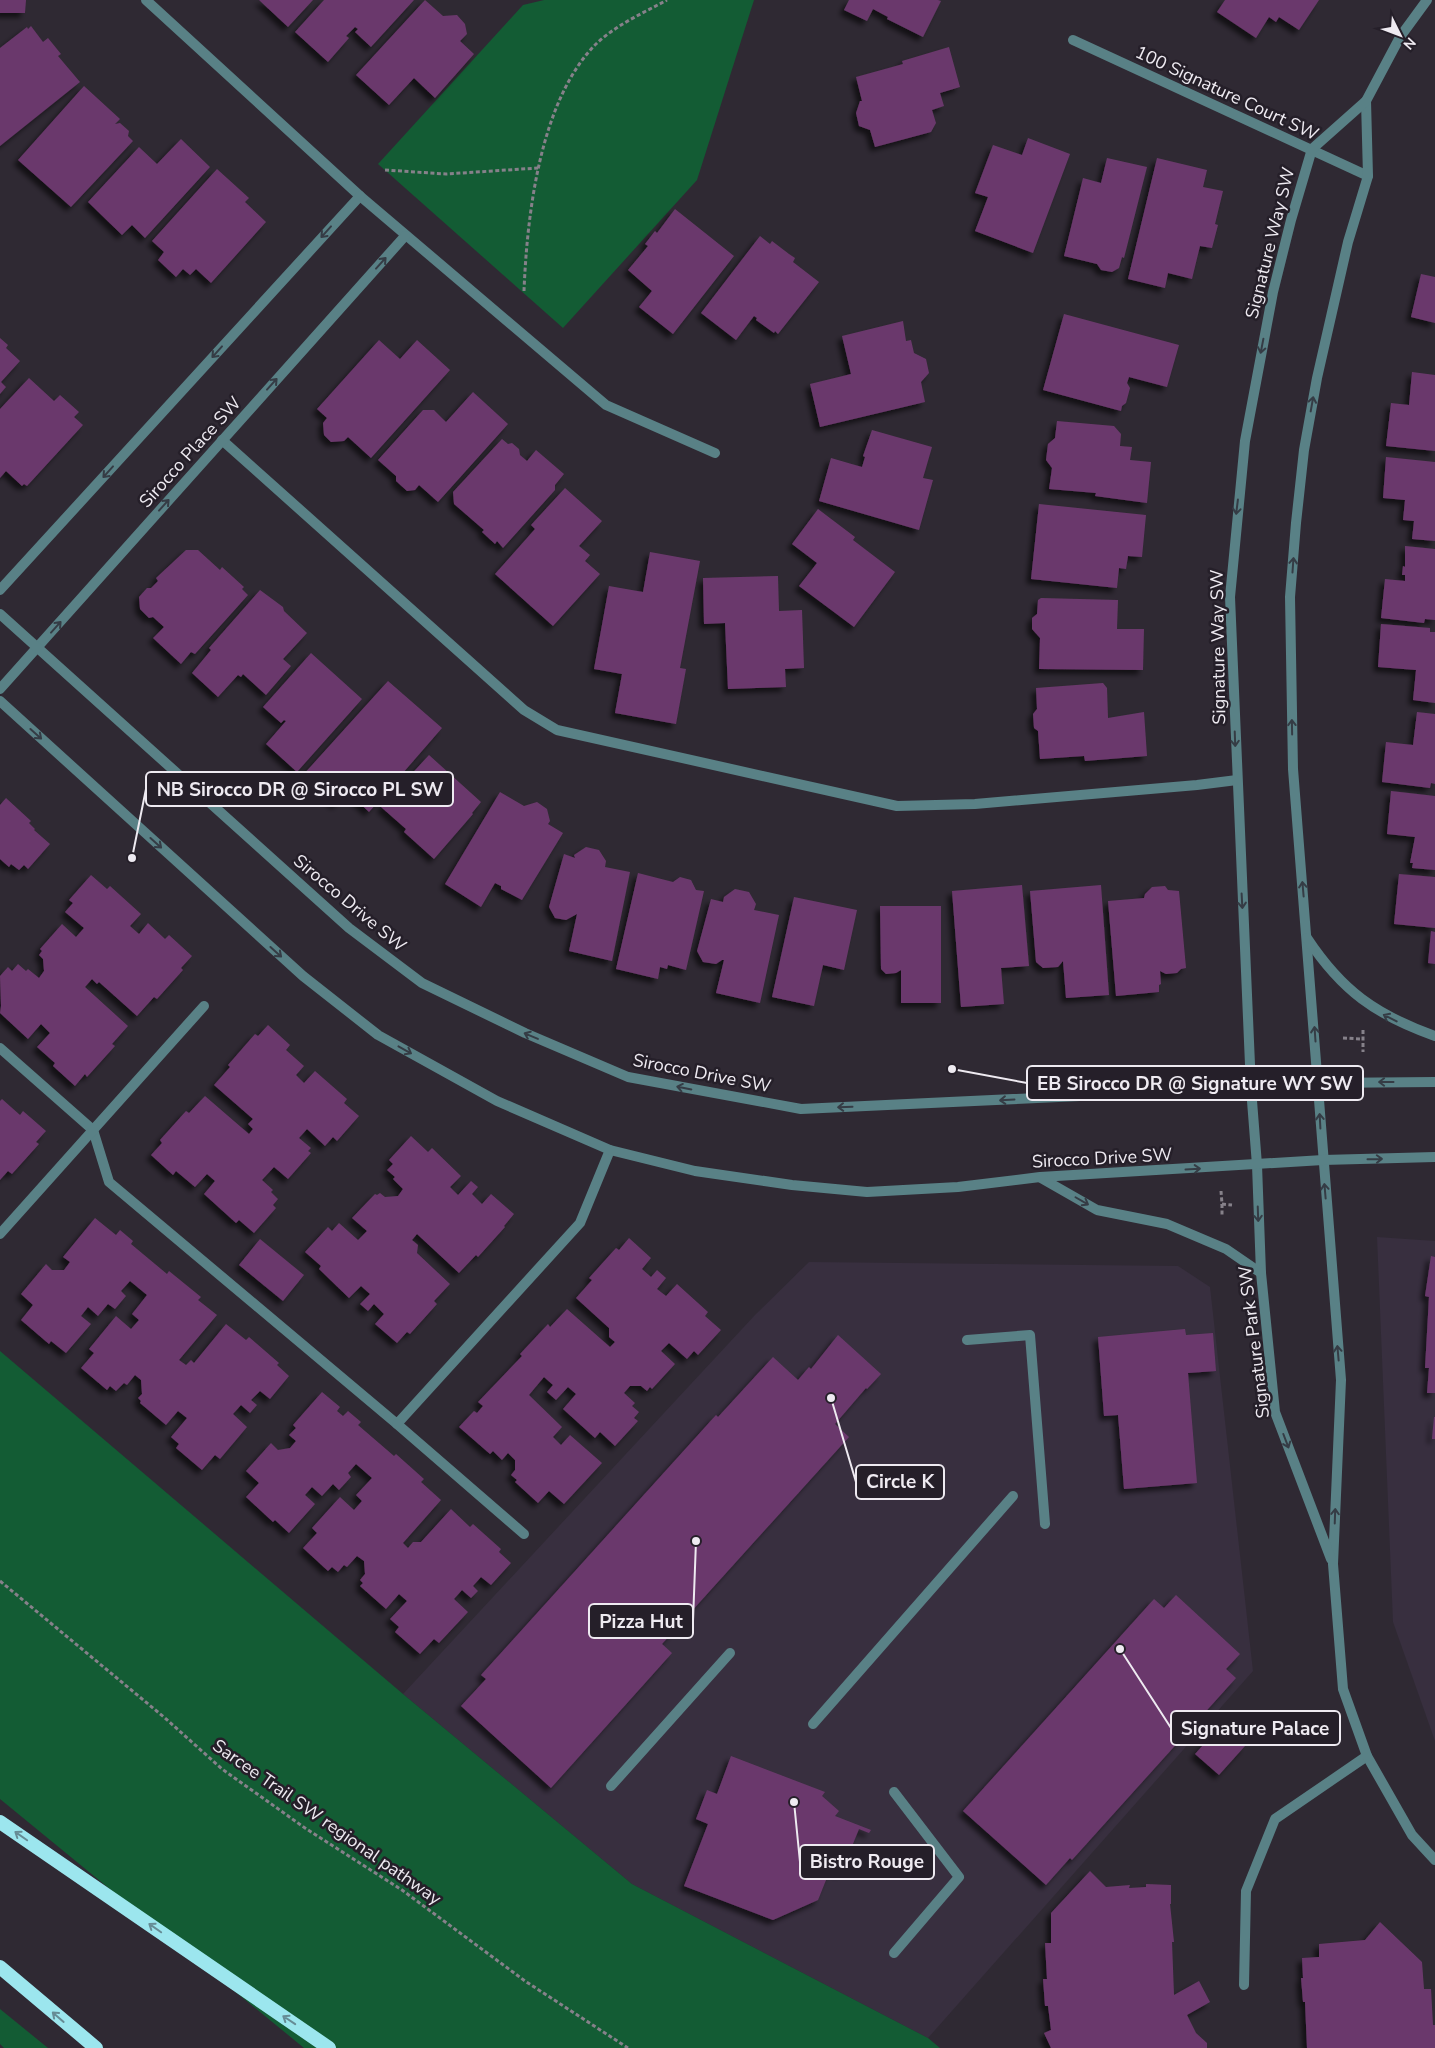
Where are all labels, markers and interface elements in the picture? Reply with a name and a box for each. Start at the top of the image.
north arrow [1375,10,1425,60]
text: N [1399,33,1420,54]
street label: 100 Signature Court SW [1131,40,1323,146]
street label: Signature Way SW [1240,165,1300,321]
one-way arrow [321,225,332,238]
one-way arrow [375,257,387,270]
one-way arrow [1256,338,1266,354]
one-way arrow [211,345,223,358]
one-way arrow [267,378,278,391]
street label: Sirocco Place SW [134,391,246,513]
one-way arrow [1308,396,1318,412]
one-way arrow [102,465,114,478]
one-way arrow [1232,498,1242,514]
one-way arrow [158,499,170,512]
one-way arrow [1288,557,1297,573]
street label: Signature Way SW [1205,569,1231,725]
one-way arrow [50,620,61,633]
one-way arrow [1287,720,1297,736]
one-way arrow [29,728,42,739]
one-way arrow [1231,731,1240,747]
callout: NB Sirocco DR @ Sirocco PL SW [146,772,453,806]
text: NB Sirocco DR @ Sirocco PL SW [157,777,443,803]
one-way arrow [150,837,163,849]
street label: Sirocco Drive SW [288,849,412,957]
one-way arrow [1298,882,1307,898]
one-way arrow [1238,893,1247,909]
one-way arrow [270,946,283,958]
one-way arrow [1383,1013,1398,1022]
one-way arrow [1310,1026,1319,1042]
one-way arrow [524,1031,539,1041]
one-way arrow [398,1046,412,1056]
street label: Sirocco Drive SW [631,1048,773,1098]
callout: EB Sirocco DR @ Signature WY SW [1027,1066,1363,1100]
text: EB Sirocco DR @ Signature WY SW [1037,1071,1353,1097]
one-way arrow [1379,1077,1395,1087]
one-way arrow [677,1083,693,1093]
one-way arrow [1000,1095,1016,1105]
one-way arrow [837,1103,853,1112]
one-way arrow [1316,1113,1325,1129]
street label: Sirocco Drive SW [1031,1142,1173,1174]
one-way arrow [1367,1154,1383,1163]
one-way arrow [1185,1164,1201,1173]
one-way arrow [1321,1184,1330,1200]
one-way arrow [1074,1197,1089,1207]
one-way arrow [1254,1206,1263,1222]
street label: Signature Park SW [1233,1264,1275,1420]
one-way arrow [1334,1346,1343,1362]
one-way arrow [1281,1433,1291,1448]
callout: Circle K [856,1465,944,1499]
text: Circle K [866,1469,935,1495]
one-way arrow [1331,1508,1340,1524]
callout: Pizza Hut [589,1604,693,1638]
text: Pizza Hut [599,1609,684,1635]
callout: Signature Palace [1171,1711,1340,1745]
text: Signature Palace [1181,1716,1329,1742]
street label: Sarcee Trail SW regional pathway [208,1734,447,1911]
one-way arrow [14,1831,28,1841]
callout: Bistro Rouge [800,1845,934,1879]
text: Bistro Rouge [810,1849,924,1875]
one-way arrow [148,1923,162,1933]
one-way arrow [52,2011,65,2022]
one-way arrow [282,2015,296,2025]

